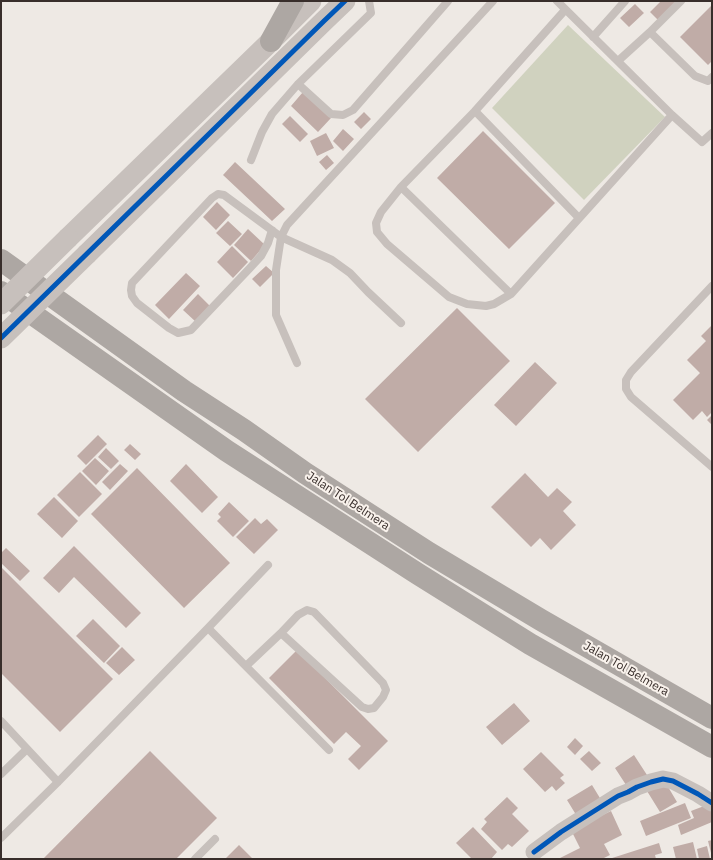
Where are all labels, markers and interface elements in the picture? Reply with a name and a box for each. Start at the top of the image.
street label: Jalan Tol Belmera [304,469,392,533]
street label: Jalan Tol Belmera [581,639,671,699]

